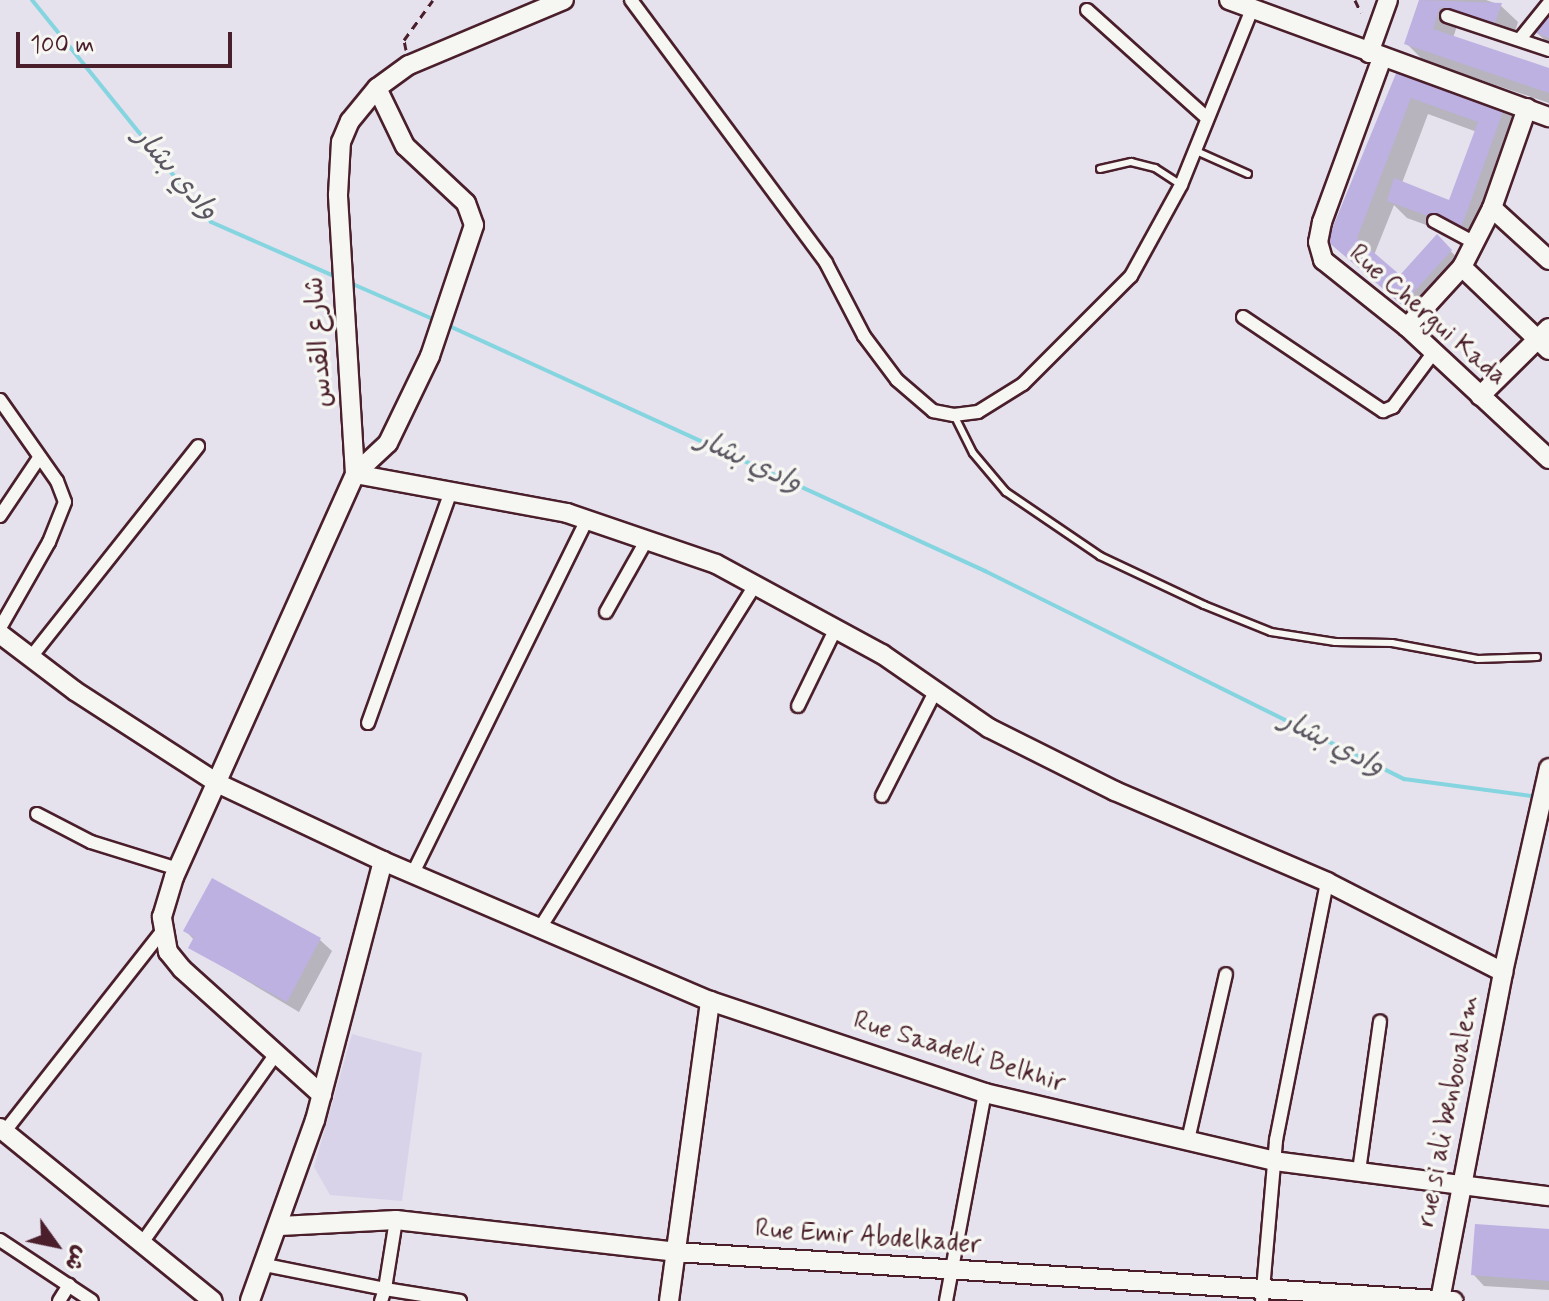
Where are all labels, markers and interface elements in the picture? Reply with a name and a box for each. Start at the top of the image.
scale bar [20,16,236,66]
text: 100 m [30,30,94,61]
water label: وادي بشار [126,121,224,227]
street label: Rue Chergui Kada [1343,241,1511,391]
street label: شارع القدس [300,276,340,408]
water label: وادي بشار [691,423,807,501]
water label: وادي بشار [1275,704,1389,784]
street label: rue si ali benboualem [1411,992,1487,1230]
street label: Rue Saadelli Belkhir [850,1006,1068,1100]
north arrow [16,1205,96,1285]
street label: Rue Emir Abdelkader [751,1214,985,1262]
text: ش [58,1240,94,1276]

